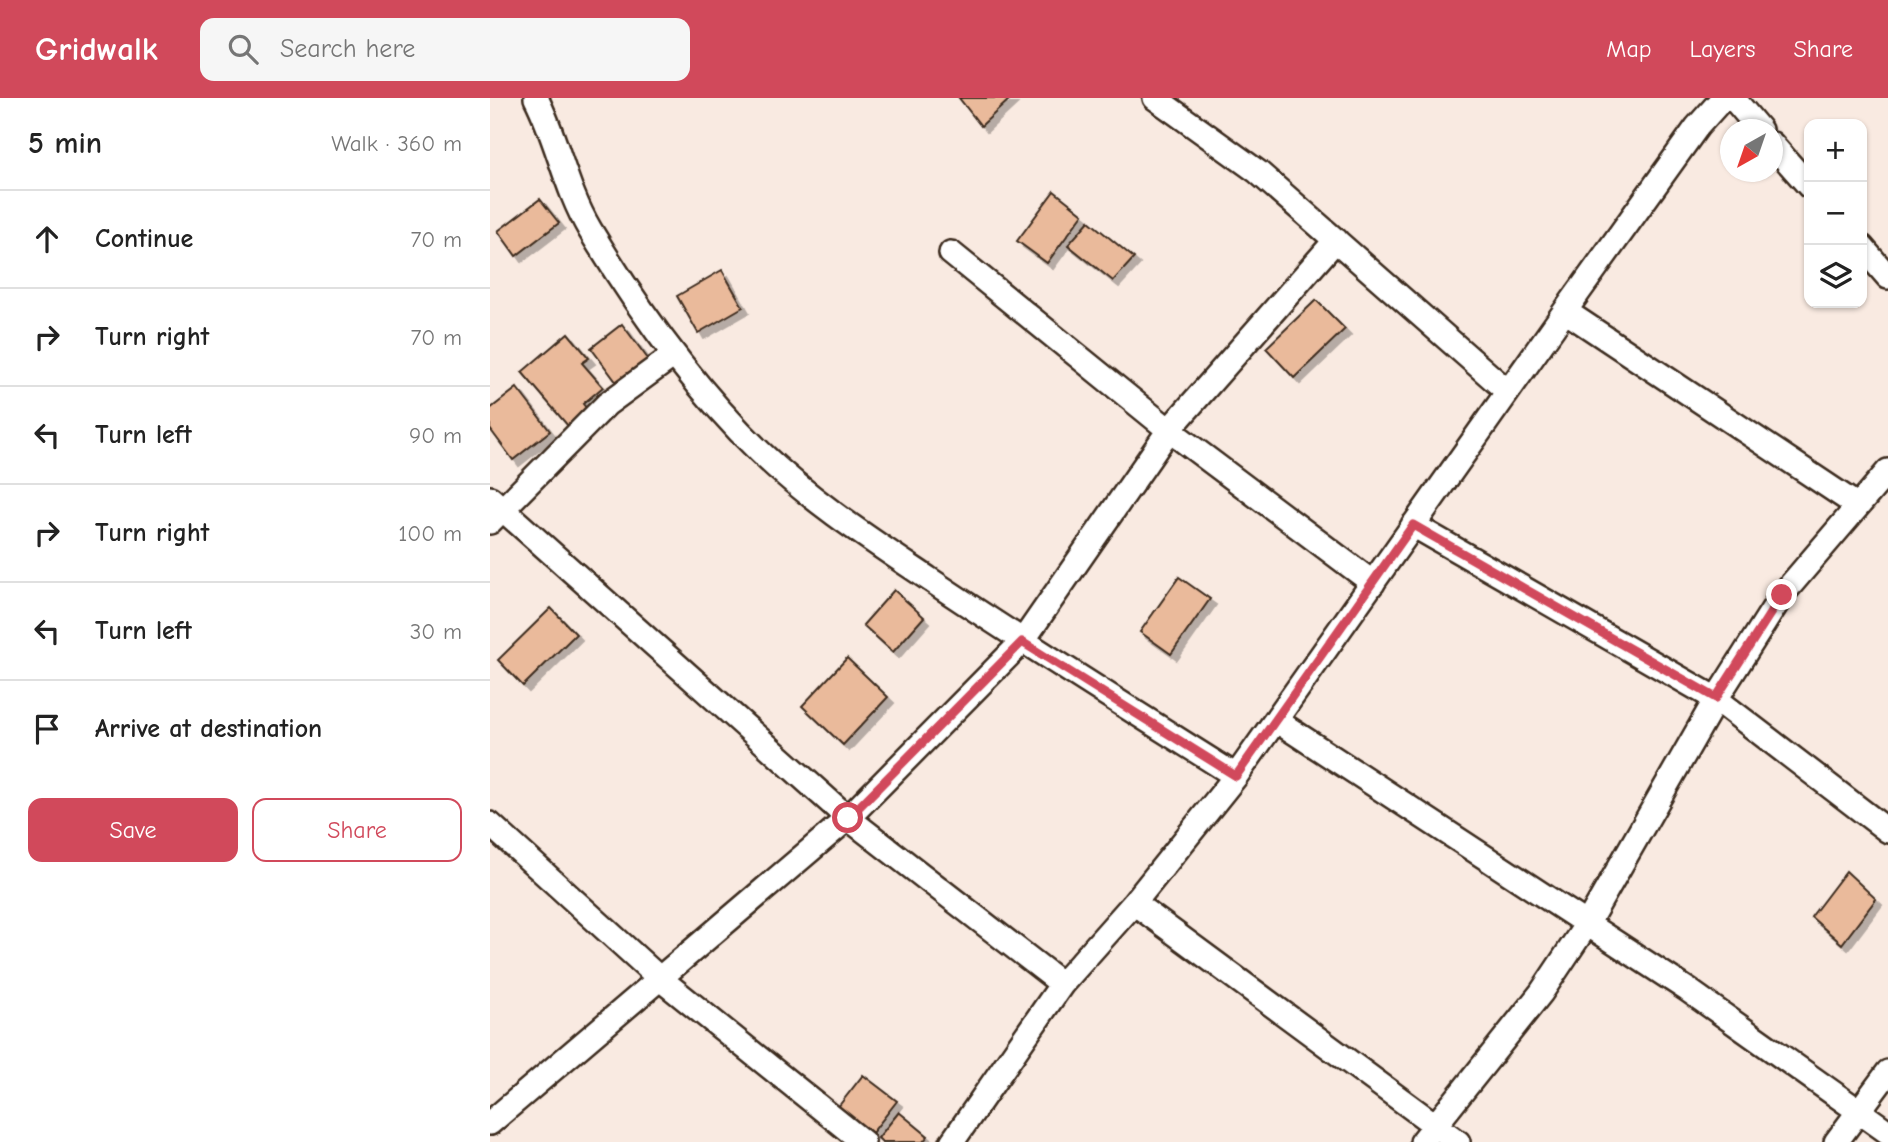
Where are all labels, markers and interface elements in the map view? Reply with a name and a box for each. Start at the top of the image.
search box [200,18,690,81]
text: Gridwalk [35,30,158,68]
icon: search [224,30,262,68]
text: Search here [280,34,415,64]
text: Map [1606,35,1652,63]
text: Layers [1690,35,1755,63]
text: Share [1793,35,1853,63]
north arrow [1720,119,1783,182]
map controls [1804,119,1867,308]
button: + [1804,119,1867,182]
text: 5 min [28,126,102,161]
text: Walk · 360 m [331,130,462,157]
button: − [1804,182,1867,245]
icon: ahead [28,220,66,258]
text: Continue [95,224,193,254]
text: 70 m [410,226,462,253]
button: layers [1804,245,1867,308]
icon: right [28,318,66,356]
text: Turn right [95,322,209,352]
text: 70 m [410,324,462,351]
icon: left [28,416,66,454]
text: Turn left [95,420,192,450]
text: 90 m [409,422,462,449]
icon: right [28,514,66,552]
text: Turn right [95,518,209,548]
text: 100 m [398,520,462,547]
route end [1766,579,1797,610]
icon: left [28,612,66,650]
text: Turn left [95,616,192,646]
text: 30 m [410,618,462,645]
icon: arrive [28,710,66,748]
text: Arrive at destination [95,714,322,744]
button: Save [28,798,238,862]
button: Share [252,798,462,862]
route start [832,802,863,833]

